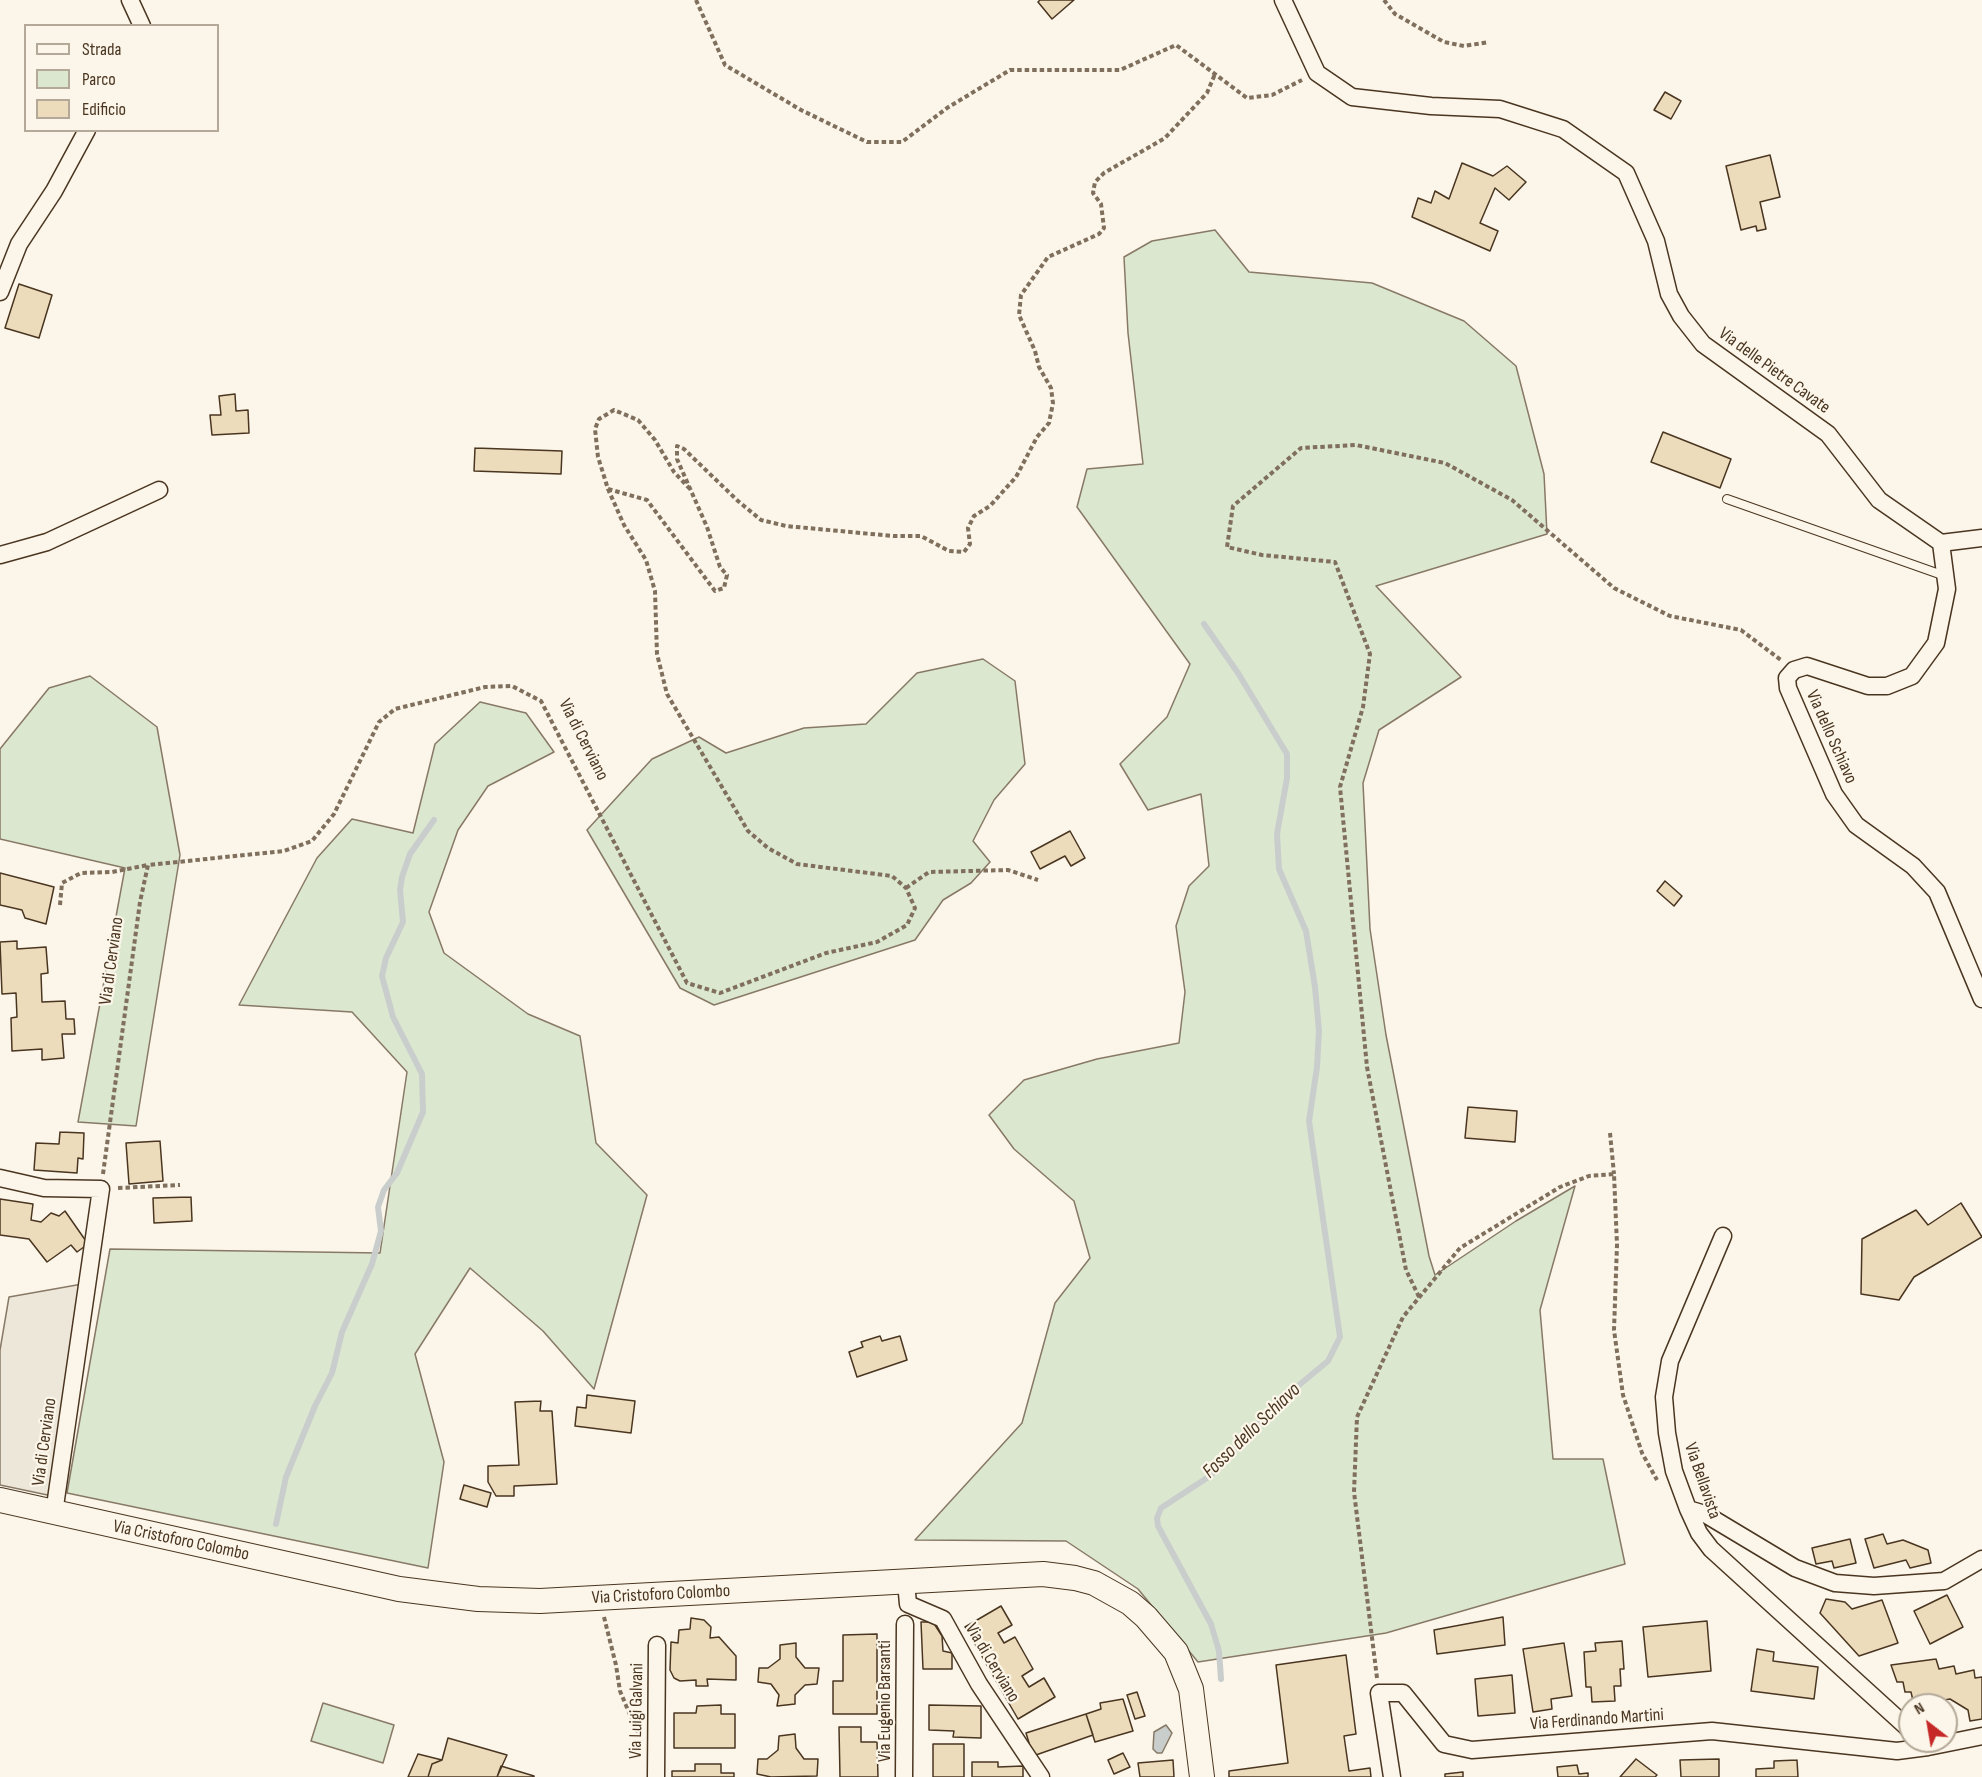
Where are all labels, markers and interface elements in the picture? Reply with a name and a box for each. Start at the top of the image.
legend [24,24,219,132]
text: Strada [82,39,121,60]
text: Parco [82,69,116,90]
text: Edificio [82,99,126,120]
street label: Via delle Pietre Cavate [1714,323,1834,419]
street label: Via dello Schiavo [1801,687,1861,787]
street label: Via di Cerviano [553,696,613,784]
street label: Via di Cerviano [95,916,129,1006]
water label: Fosso dello Schiavo [1198,1378,1306,1484]
street label: Via di Cerviano [28,1397,62,1487]
street label: Via Bellavista [1679,1440,1725,1522]
street label: Via Cristoforo Colombo [111,1516,251,1566]
street label: Via Cristoforo Colombo [591,1581,731,1609]
street label: Via di Cerviano [960,1620,1024,1706]
street label: Via Eugenio Barsanti [874,1640,896,1762]
street label: Via Luigi Galvani [625,1663,649,1759]
north arrow [1898,1693,1958,1753]
text: N [1911,1699,1928,1719]
street label: Via Ferdinando Martini [1529,1705,1665,1735]

